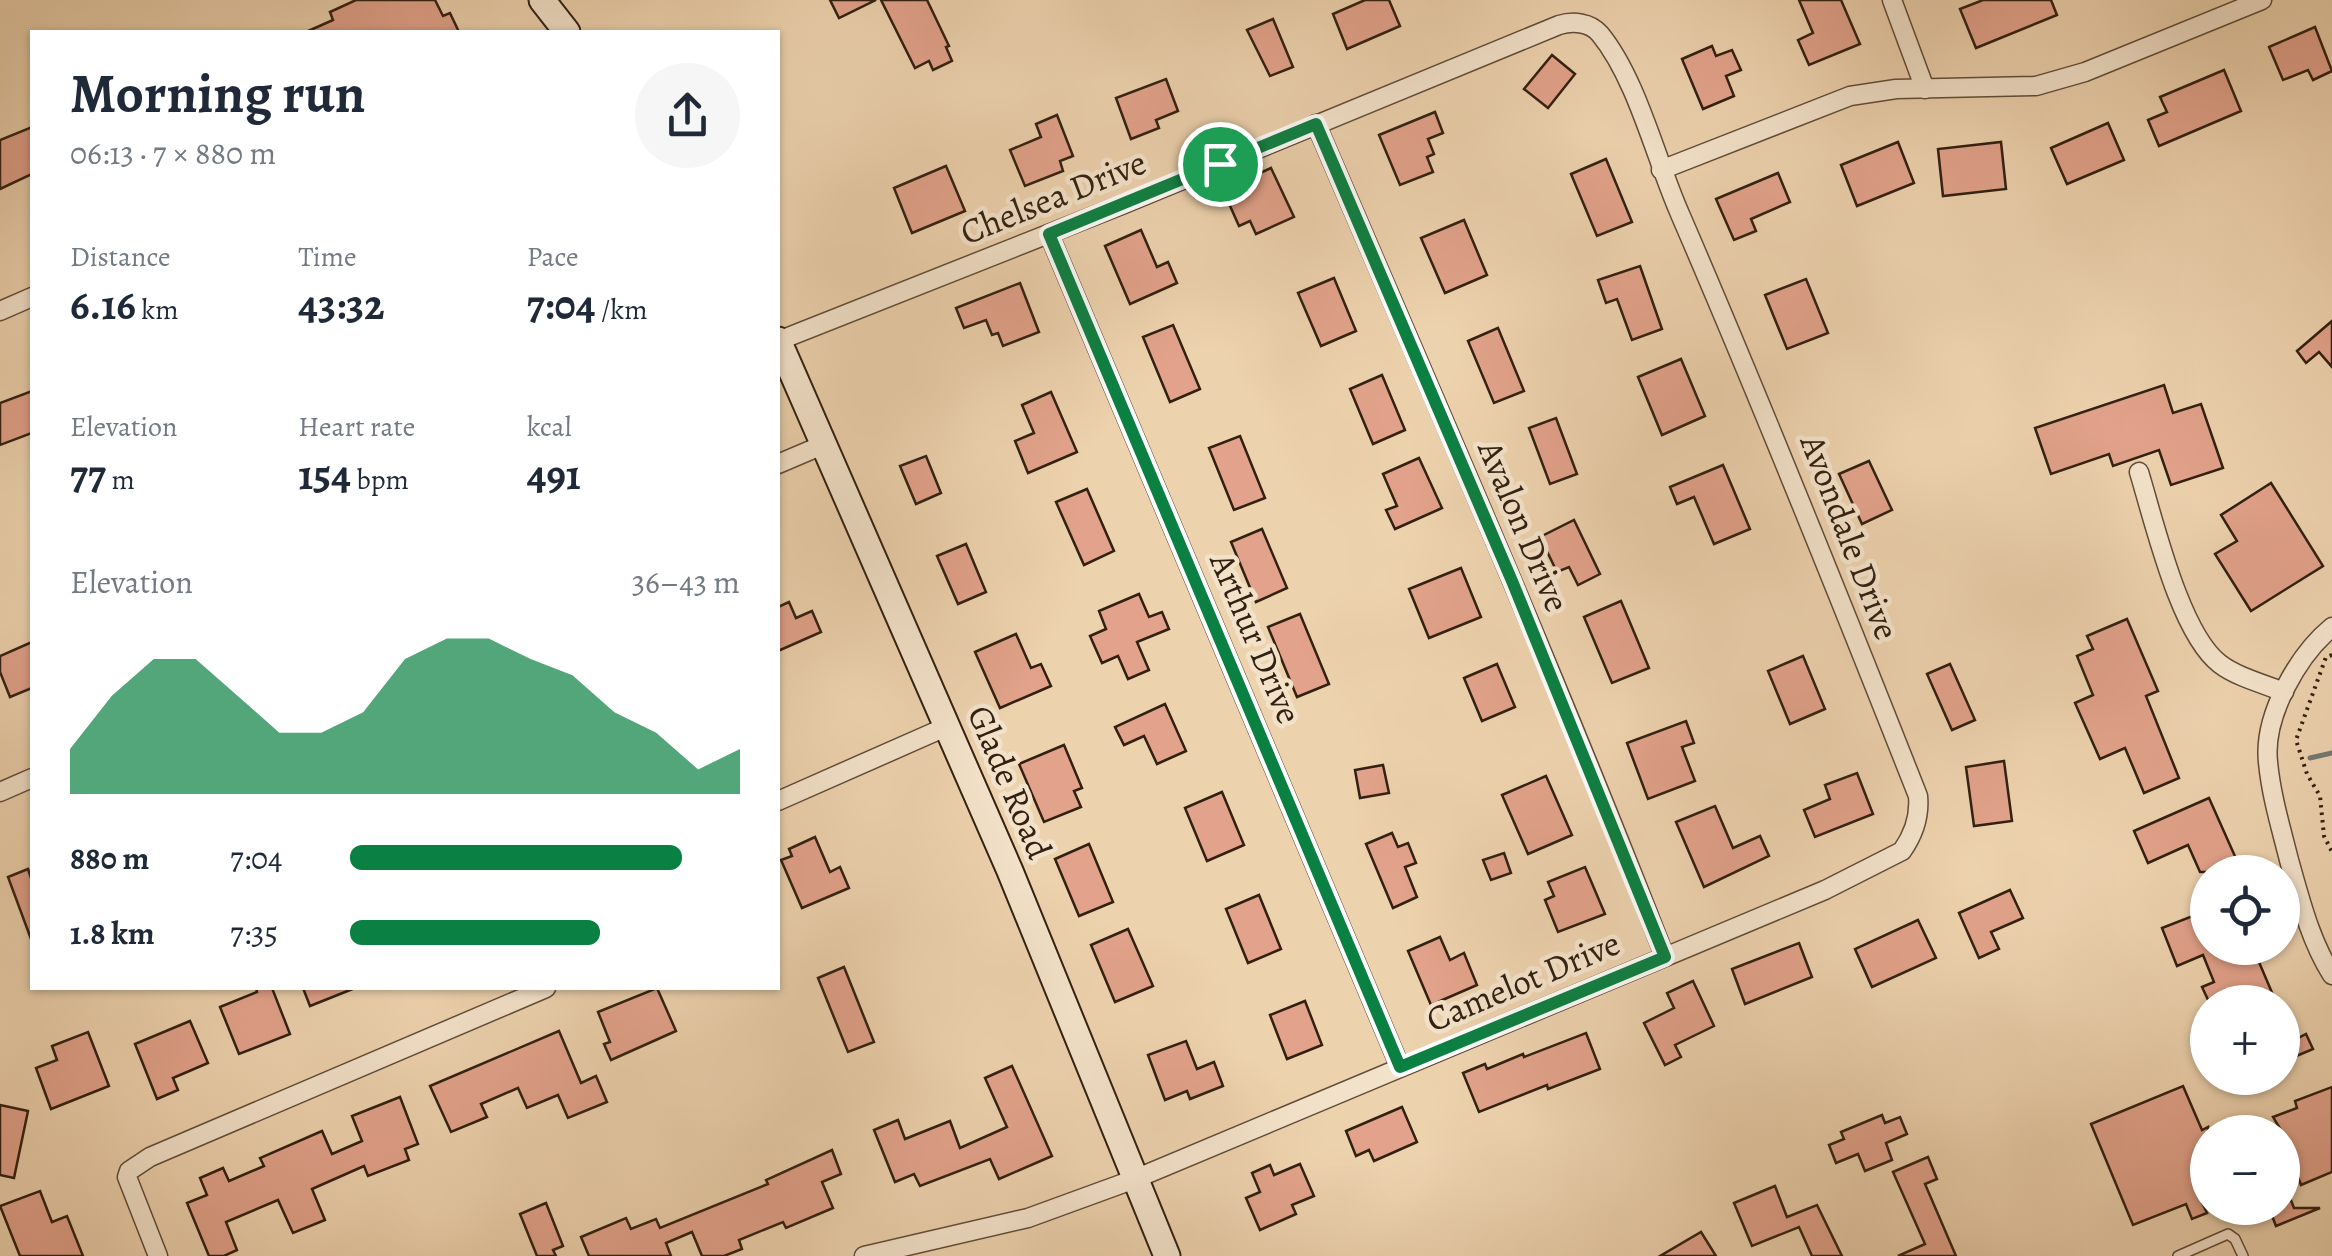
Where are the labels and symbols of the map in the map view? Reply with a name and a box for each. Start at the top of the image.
pin [1178,122,1263,207]
street label: Chelsea Drive [953,138,1153,256]
street label: Avondale Drive [1788,427,1911,647]
street label: Avalon Drive [1466,432,1582,619]
street label: Arthur Drive [1198,544,1313,731]
street label: Glade Road [956,698,1064,866]
street label: Camelot Drive [1419,919,1627,1043]

